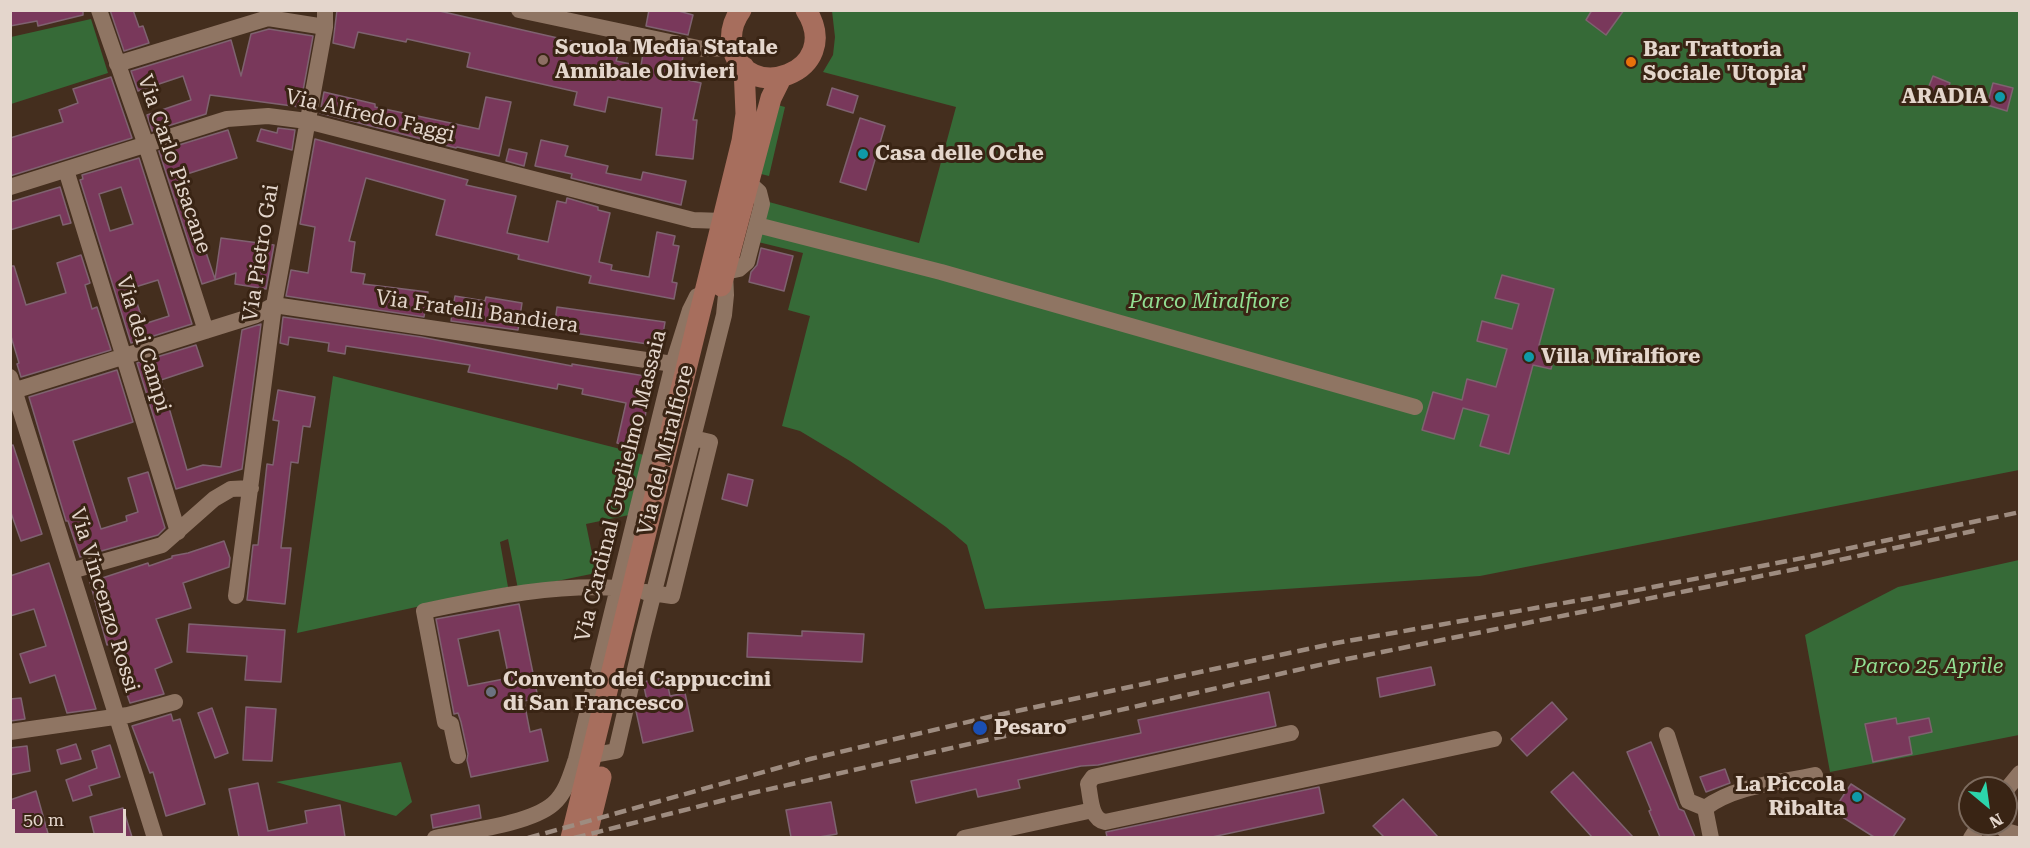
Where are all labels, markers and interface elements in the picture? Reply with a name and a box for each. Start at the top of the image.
place label: Scuola Media Statale Annibale Olivieri [555,35,778,85]
place label: Bar Trattoria Sociale 'Utopia' [1643,37,1807,87]
marker: Scuola Media Statale Annibale Olivieri [536,53,550,67]
marker: Bar Trattoria Sociale 'Utopia' [1624,55,1638,69]
street label: Via Carlo Pisacane [132,71,216,257]
street label: Via Alfredo Faggi [283,84,457,148]
place label: ARADIA [1901,84,1988,110]
marker: ARADIA [1993,90,2007,104]
place label: Casa delle Oche [875,141,1044,167]
marker: Casa delle Oche [856,147,870,161]
street label: Via Pietro Gai [238,182,284,324]
street label: Via dei Campi [110,273,176,415]
street label: Via Fratelli Bandiera [374,285,580,339]
park label: Parco Miralfiore [1129,289,1289,315]
street label: Via Cardinal Guglielmo Massaia [570,327,672,645]
place label: Villa Miralfiore [1541,344,1700,370]
marker: Villa Miralfiore [1522,350,1536,364]
street label: Via del Miralfiore [633,362,699,538]
street label: Via Vincenzo Rossi [64,505,144,695]
park label: Parco 25 Aprile [1853,654,2003,680]
place label: Convento dei Cappuccini di San Francesco [503,667,771,717]
marker: Convento dei Cappuccini di San Francesco [484,685,498,699]
place label: Pesaro [994,715,1066,741]
marker: Pesaro [971,719,989,737]
place label: La Piccola Ribalta [1735,772,1845,822]
north arrow [1958,776,2018,836]
marker: La Piccola Ribalta [1850,790,1864,804]
scale bar [15,797,129,835]
text: 50 m [23,809,64,830]
text: N [1986,809,2006,832]

